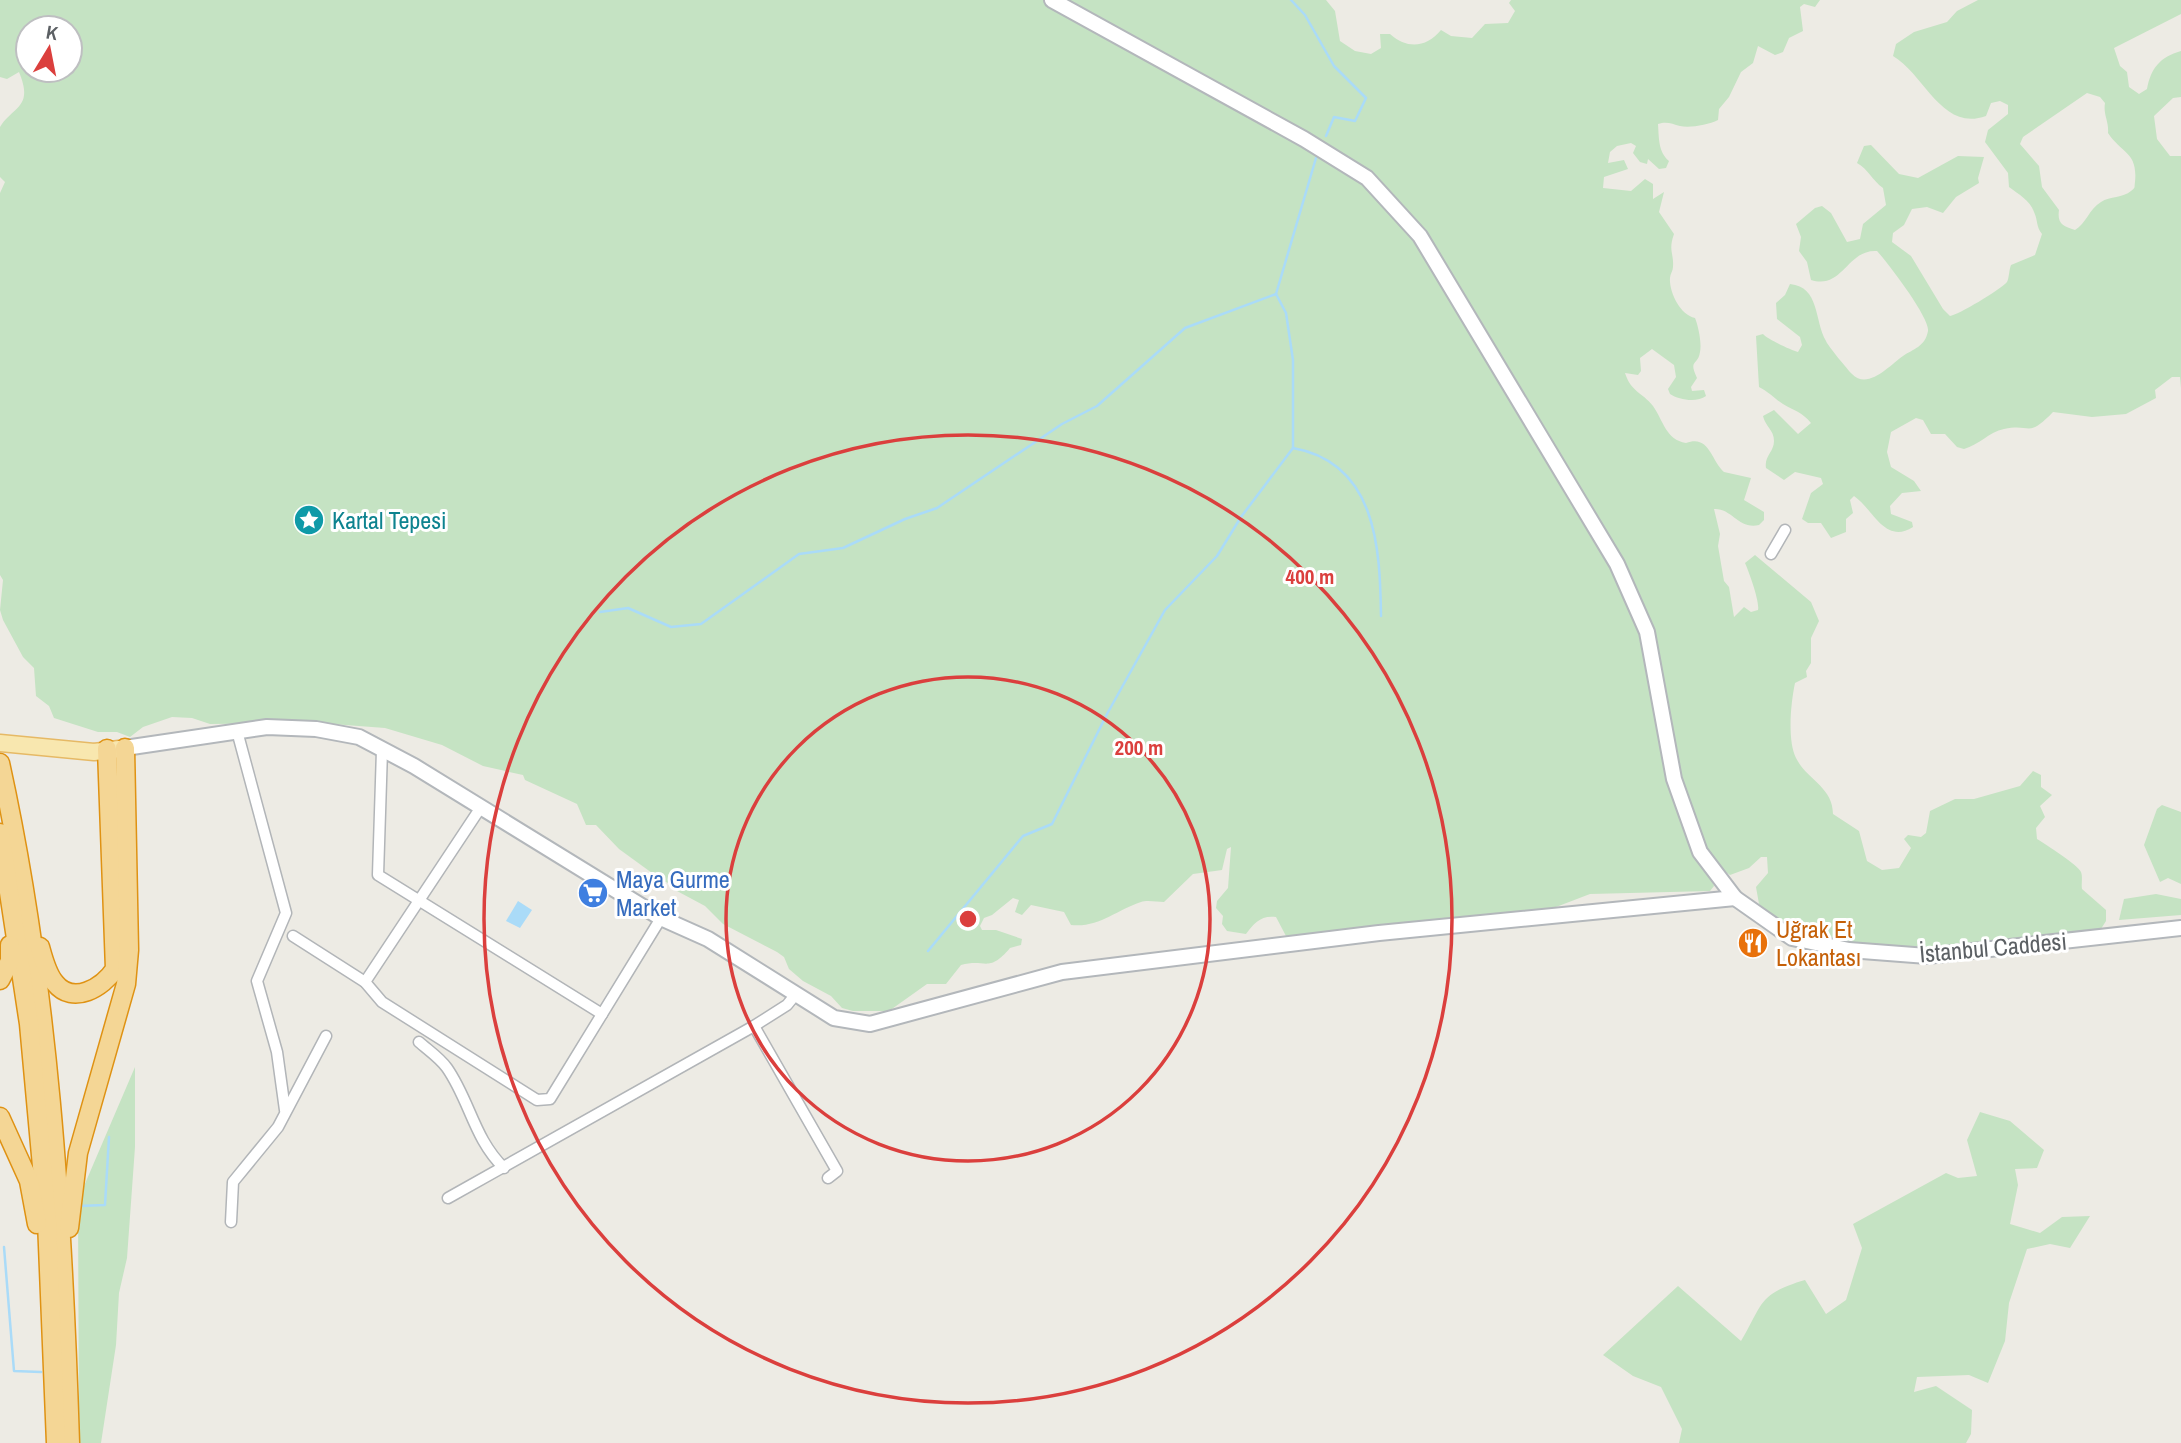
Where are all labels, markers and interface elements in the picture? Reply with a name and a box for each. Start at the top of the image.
north arrow [14,14,84,84]
text: K [44,18,60,46]
place icon: Kartal Tepesi [292,503,326,537]
place label: Kartal Tepesi [332,504,447,536]
text: 400 m [1286,562,1334,591]
text: 200 m [1115,733,1163,762]
place label: Maya Gurme Market [616,863,730,923]
supermarket icon: Maya Gurme Market [576,876,610,910]
centre of rings [956,907,980,931]
place label: Uğrak Et Lokantası [1776,913,1861,973]
street label: İstanbul Caddesi [1918,925,2068,969]
restaurant icon: Uğrak Et Lokantası [1736,926,1770,960]

